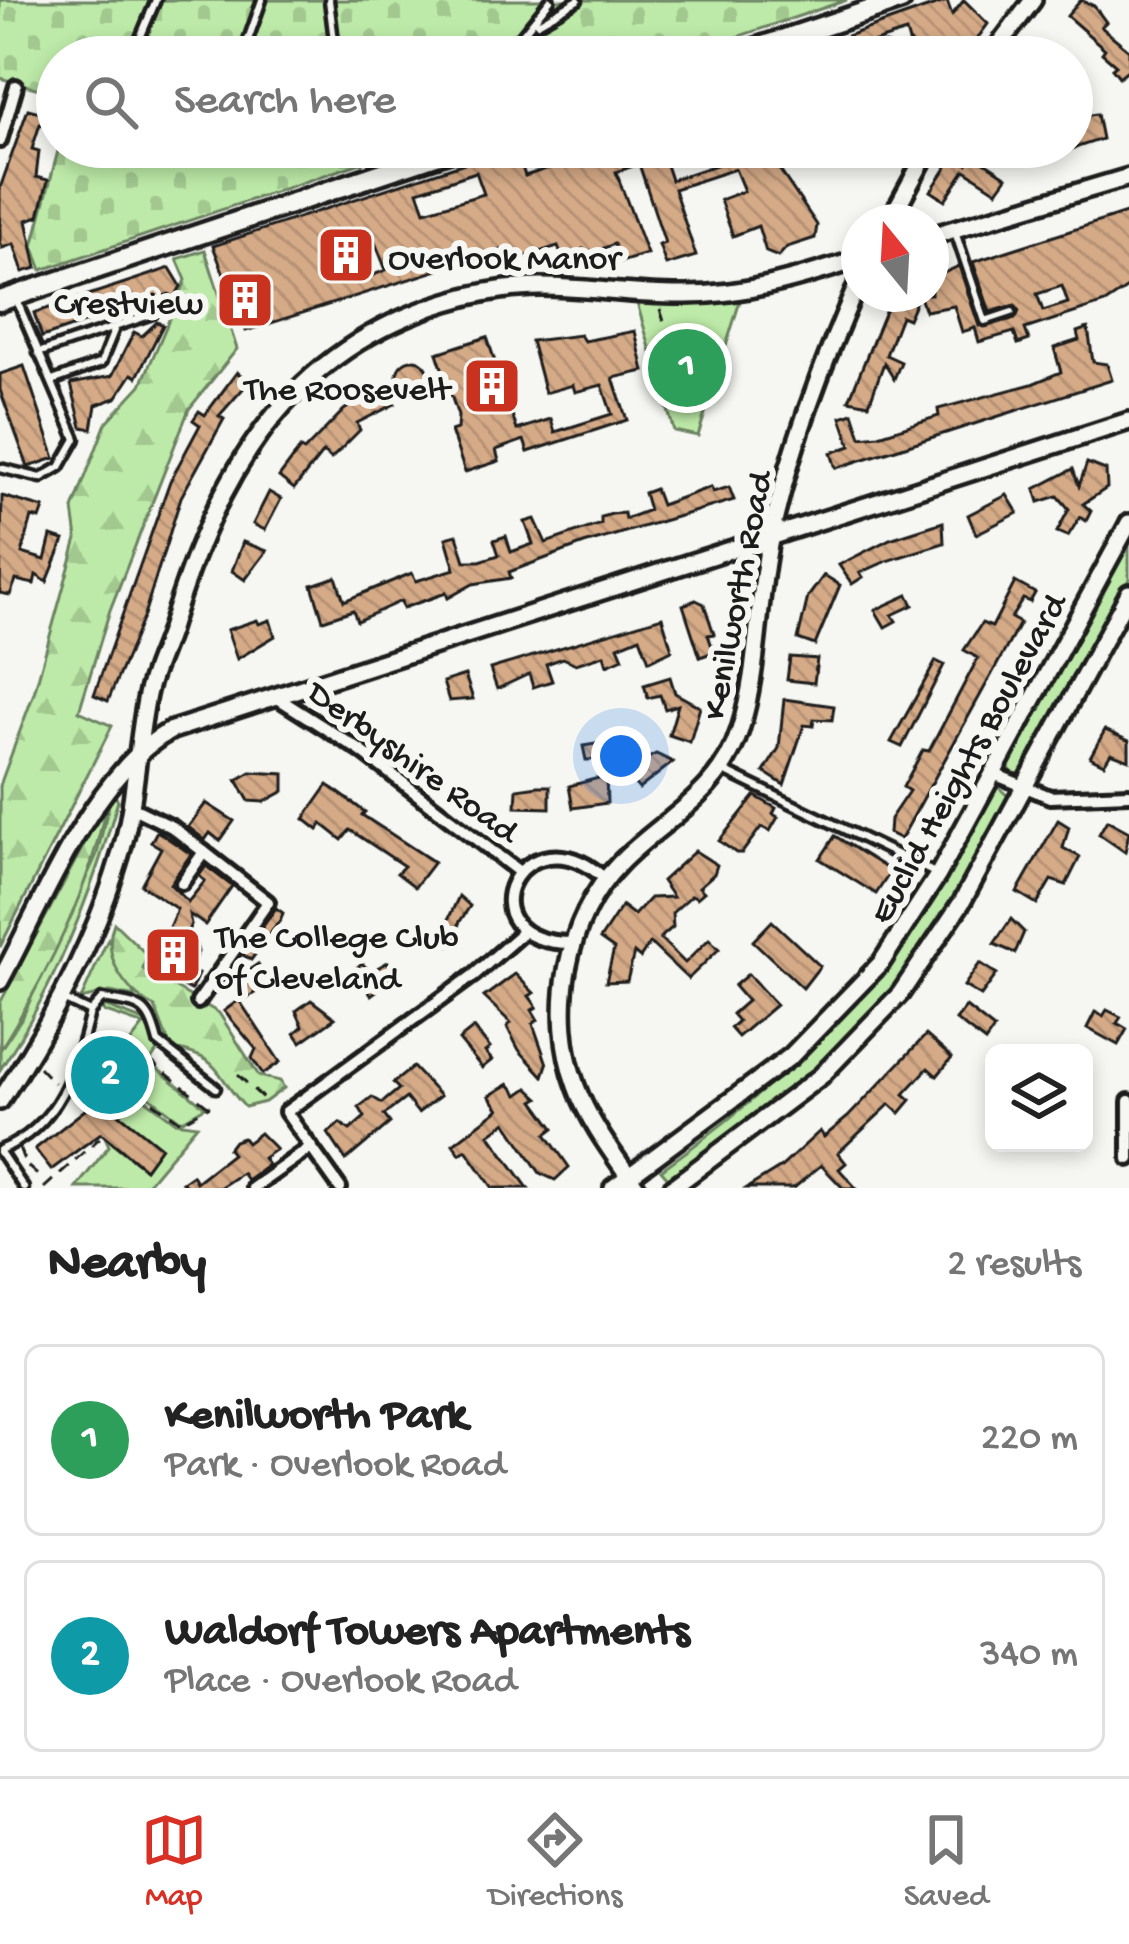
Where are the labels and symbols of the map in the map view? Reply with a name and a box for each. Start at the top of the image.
north arrow [841,204,949,312]
building icon: Overlook Manor [315,224,377,286]
place label: Overlook Manor [388,240,623,283]
building icon: Crestview [214,269,276,331]
place label: Crestview [54,285,203,328]
pin: 1 [648,323,726,413]
building icon: The Roosevelt [461,355,523,417]
place label: The Roosevelt [243,371,453,414]
street label: Kenilworth Road [695,466,786,724]
street label: Euclid Heights Boulevard [862,585,1081,933]
street label: Derbyshire Road [296,672,527,857]
your location [591,726,651,786]
place label: The College Club of Cleveland [213,919,459,1003]
building icon: The College Club of Cleveland [142,924,204,986]
pin: 2 [71,1030,149,1120]

